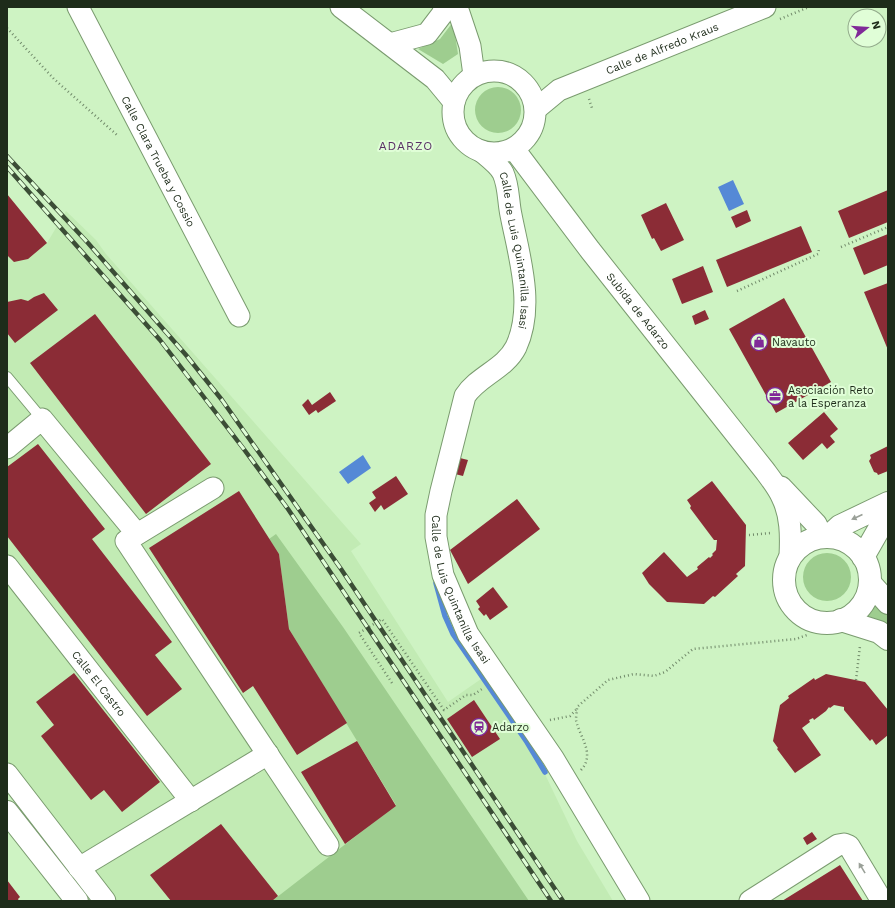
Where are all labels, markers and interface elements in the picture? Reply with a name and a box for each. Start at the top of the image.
north arrow [847,8,887,48]
text: N [869,19,883,31]
street label: Calle de Alfredo Kraus [604,20,721,77]
street label: Calle Clara Trueba y Cossio [118,94,197,229]
district label: ADARZO [379,139,433,153]
street label: Calle de Luis Quintanilla Isasi [496,170,531,330]
street label: Subida de Adarzo [603,270,672,352]
shop icon: Navauto [749,332,769,352]
place label: Navauto [772,336,816,349]
place label: Asociación Reto a la Esperanza [788,384,874,410]
office icon: Asociación Reto a la Esperanza [765,386,785,406]
one-way arrow [851,514,862,520]
street label: Calle de Luis Quintanilla Isasi [429,515,492,666]
street label: Calle El Castro [69,648,128,719]
station icon: Adarzo [469,717,489,737]
place label: Adarzo [492,721,529,734]
one-way arrow [858,862,865,873]

